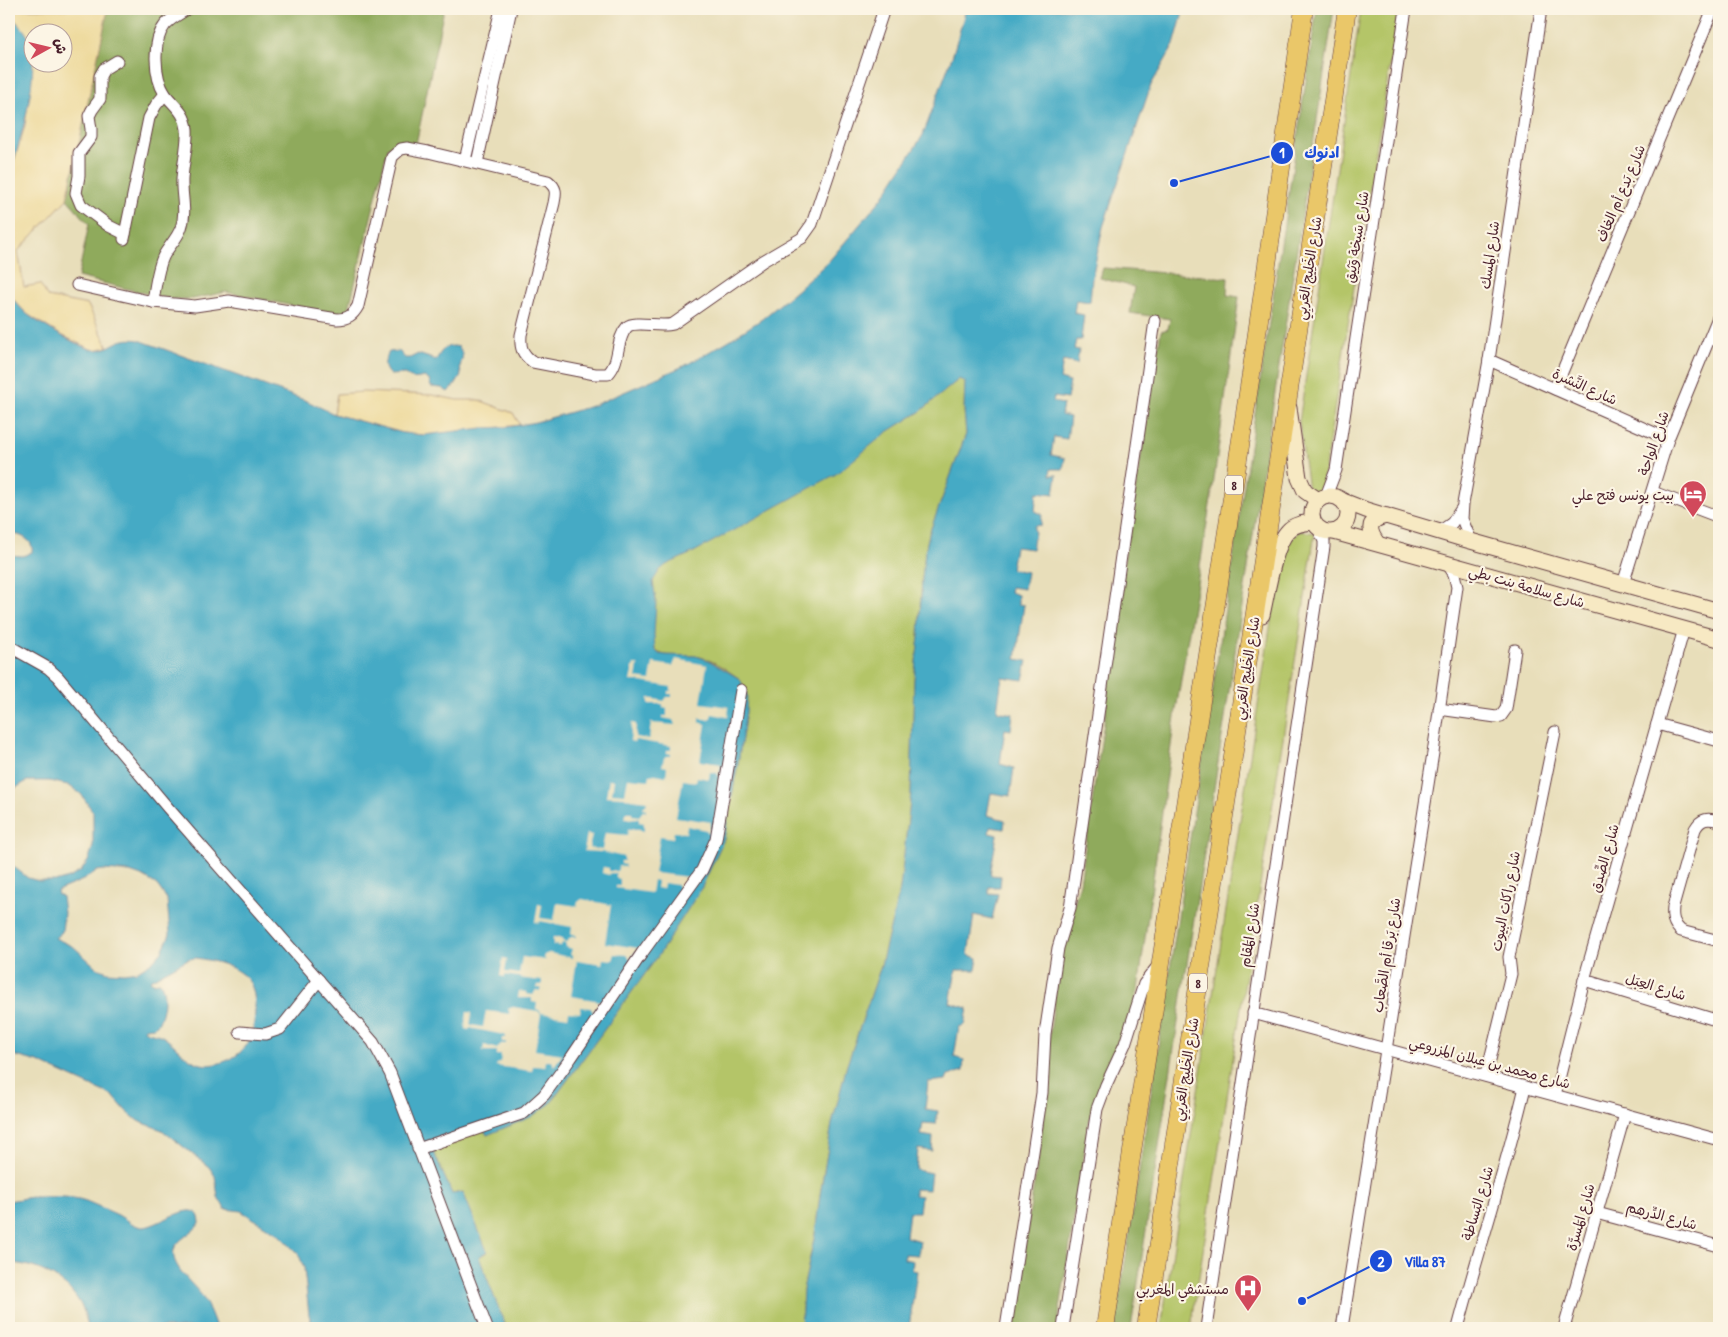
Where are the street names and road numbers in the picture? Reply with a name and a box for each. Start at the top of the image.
street label: شارع بَدع أم الغاف [1591,141,1651,245]
street label: شارع سَبخة وَثِيق [1339,190,1374,284]
street label: شارع الخَلِيج العَربِي [1290,215,1330,322]
street label: شارع المِسك [1475,220,1504,290]
street label: شارع النَّشرة [1549,363,1620,410]
street label: شارع الواحة [1633,408,1674,478]
road number: 8 [1225,476,1243,494]
street label: شارع سلامة بنت بطي [1466,560,1587,615]
street label: شارع الخَلِيج العَربِي [1228,615,1268,722]
street label: شارع الصِّدق [1585,822,1624,895]
street label: شارع راكات البِيوت [1486,849,1527,953]
street label: شارع بَرقا أم الصَّعاب [1368,896,1406,1014]
street label: شارع المَقام [1235,902,1265,969]
street label: شارع العِبَل [1623,968,1689,1005]
road number: 8 [1189,974,1207,992]
street label: شارع الخَلِيج العَربِي [1167,1016,1207,1123]
street label: شارع محمد بن عبلان المزروعي [1406,1031,1573,1097]
street label: شارع البَساطة [1457,1163,1498,1243]
street label: شارع المَسرَّة [1561,1181,1600,1253]
street label: شارع الدِّرهم [1624,1196,1699,1235]

